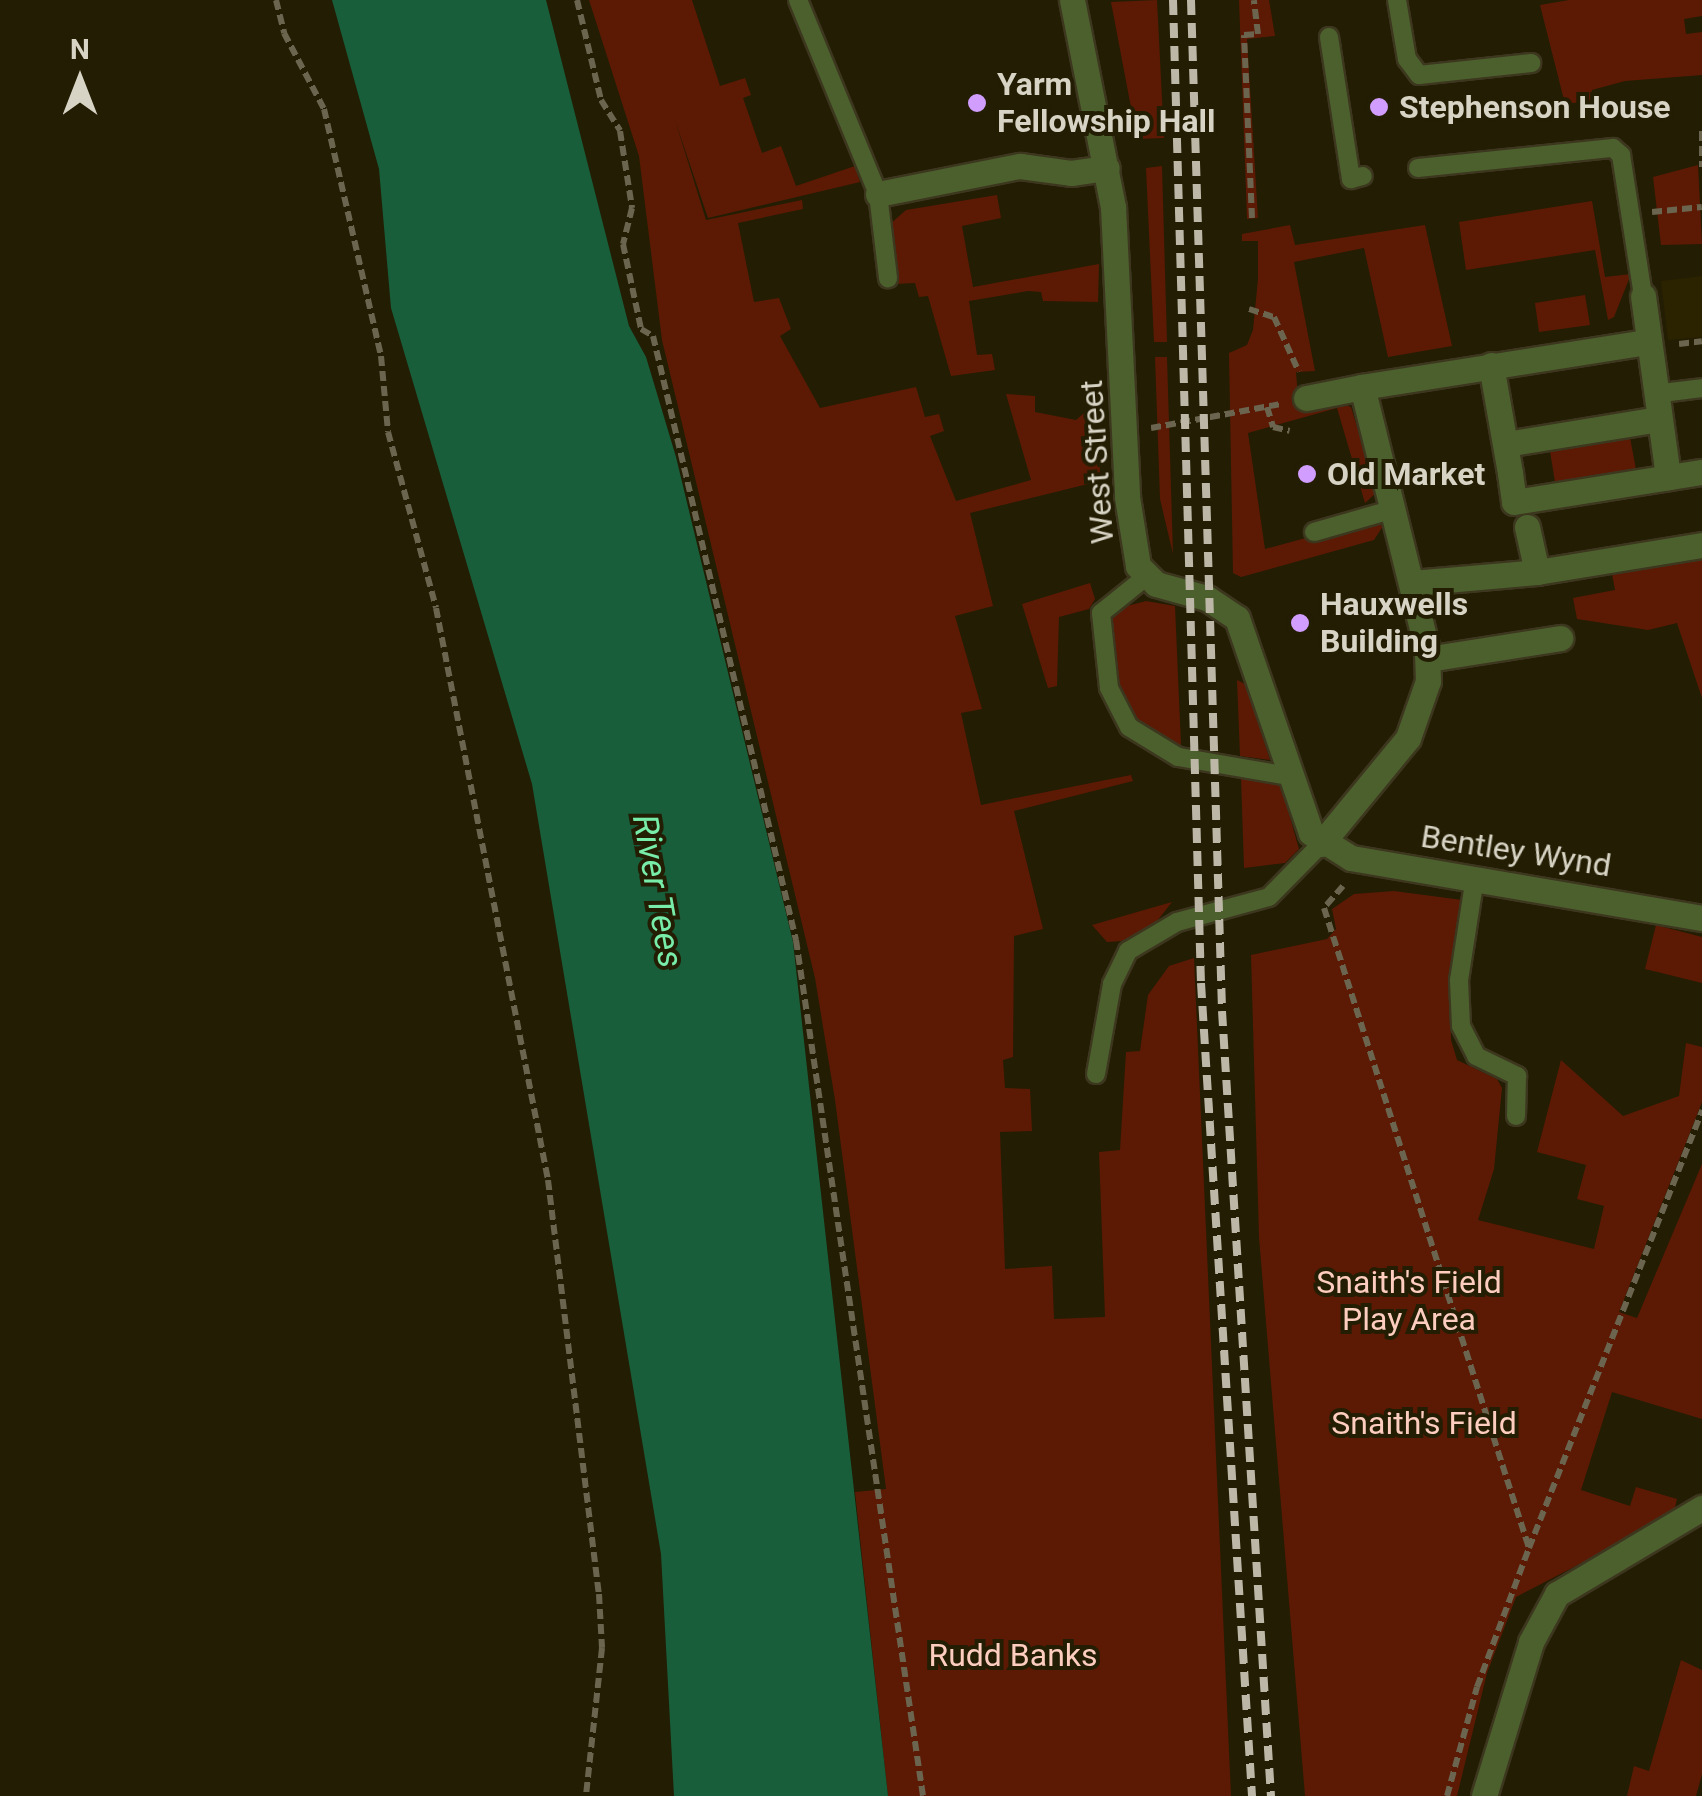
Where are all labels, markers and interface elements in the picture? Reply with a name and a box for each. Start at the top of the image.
north arrow [30,30,130,130]
text: N [70,33,90,66]
place label: Yarm Fellowship Hall [997,66,1215,141]
place label: Stephenson House [1399,88,1671,126]
marker: Yarm Fellowship Hall [966,92,988,114]
marker: Stephenson House [1368,96,1390,118]
street label: West Street [1072,379,1122,545]
place label: Old Market [1327,455,1485,493]
marker: Old Market [1296,463,1318,485]
place label: Hauxwells Building [1320,586,1468,661]
marker: Hauxwells Building [1289,612,1311,634]
water label: River Tees [623,811,691,971]
street label: Bentley Wynd [1418,817,1614,885]
park label: Snaith's Field Play Area [1316,1264,1502,1339]
park label: Snaith's Field [1331,1404,1517,1442]
park label: Rudd Banks [928,1636,1098,1674]

